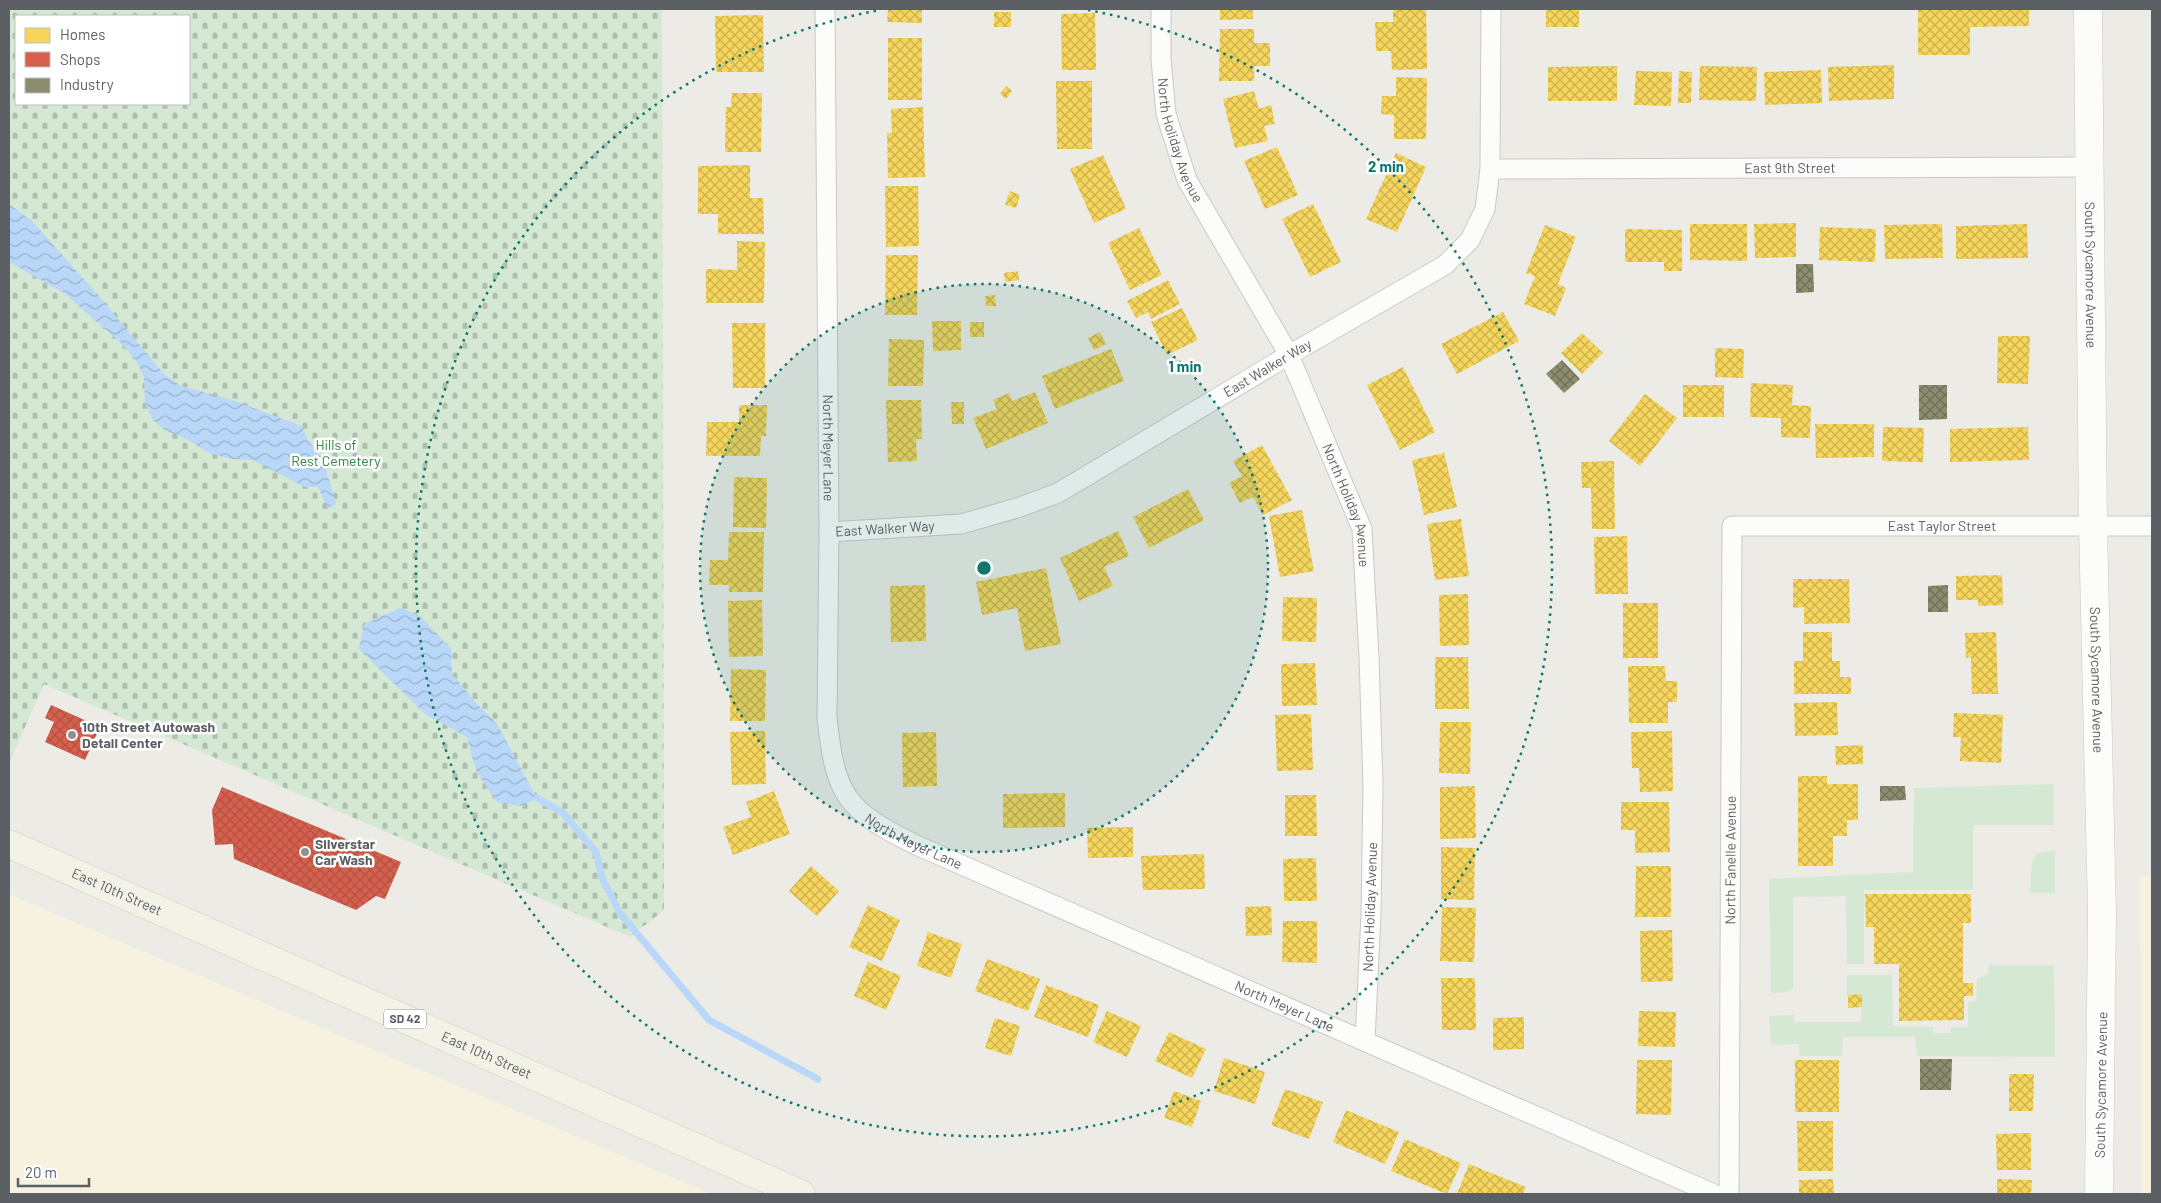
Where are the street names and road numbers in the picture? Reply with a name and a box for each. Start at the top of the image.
street label: North Holiday Avenue [1155,77,1207,205]
street label: East 9th Street [1744,159,1836,176]
street label: South Sycamore Avenue [2082,202,2100,348]
street label: East Walker Way [1220,335,1315,400]
street label: North Meyer Lane [820,395,838,501]
street label: North Holiday Avenue [1319,441,1373,568]
street label: East Walker Way [835,517,936,540]
street label: East Taylor Street [1888,517,1996,534]
street label: South Sycamore Avenue [2087,606,2107,753]
street label: North Fanelle Avenue [1721,796,1739,924]
street label: North Meyer Lane [862,809,965,872]
street label: North Holiday Avenue [1359,842,1380,972]
street label: East 10th Street [69,864,165,919]
street label: North Meyer Lane [1232,977,1337,1035]
road number: SD 42 [384,1010,426,1028]
street label: South Sycamore Avenue [2091,1012,2110,1158]
street label: East 10th Street [439,1027,534,1082]

